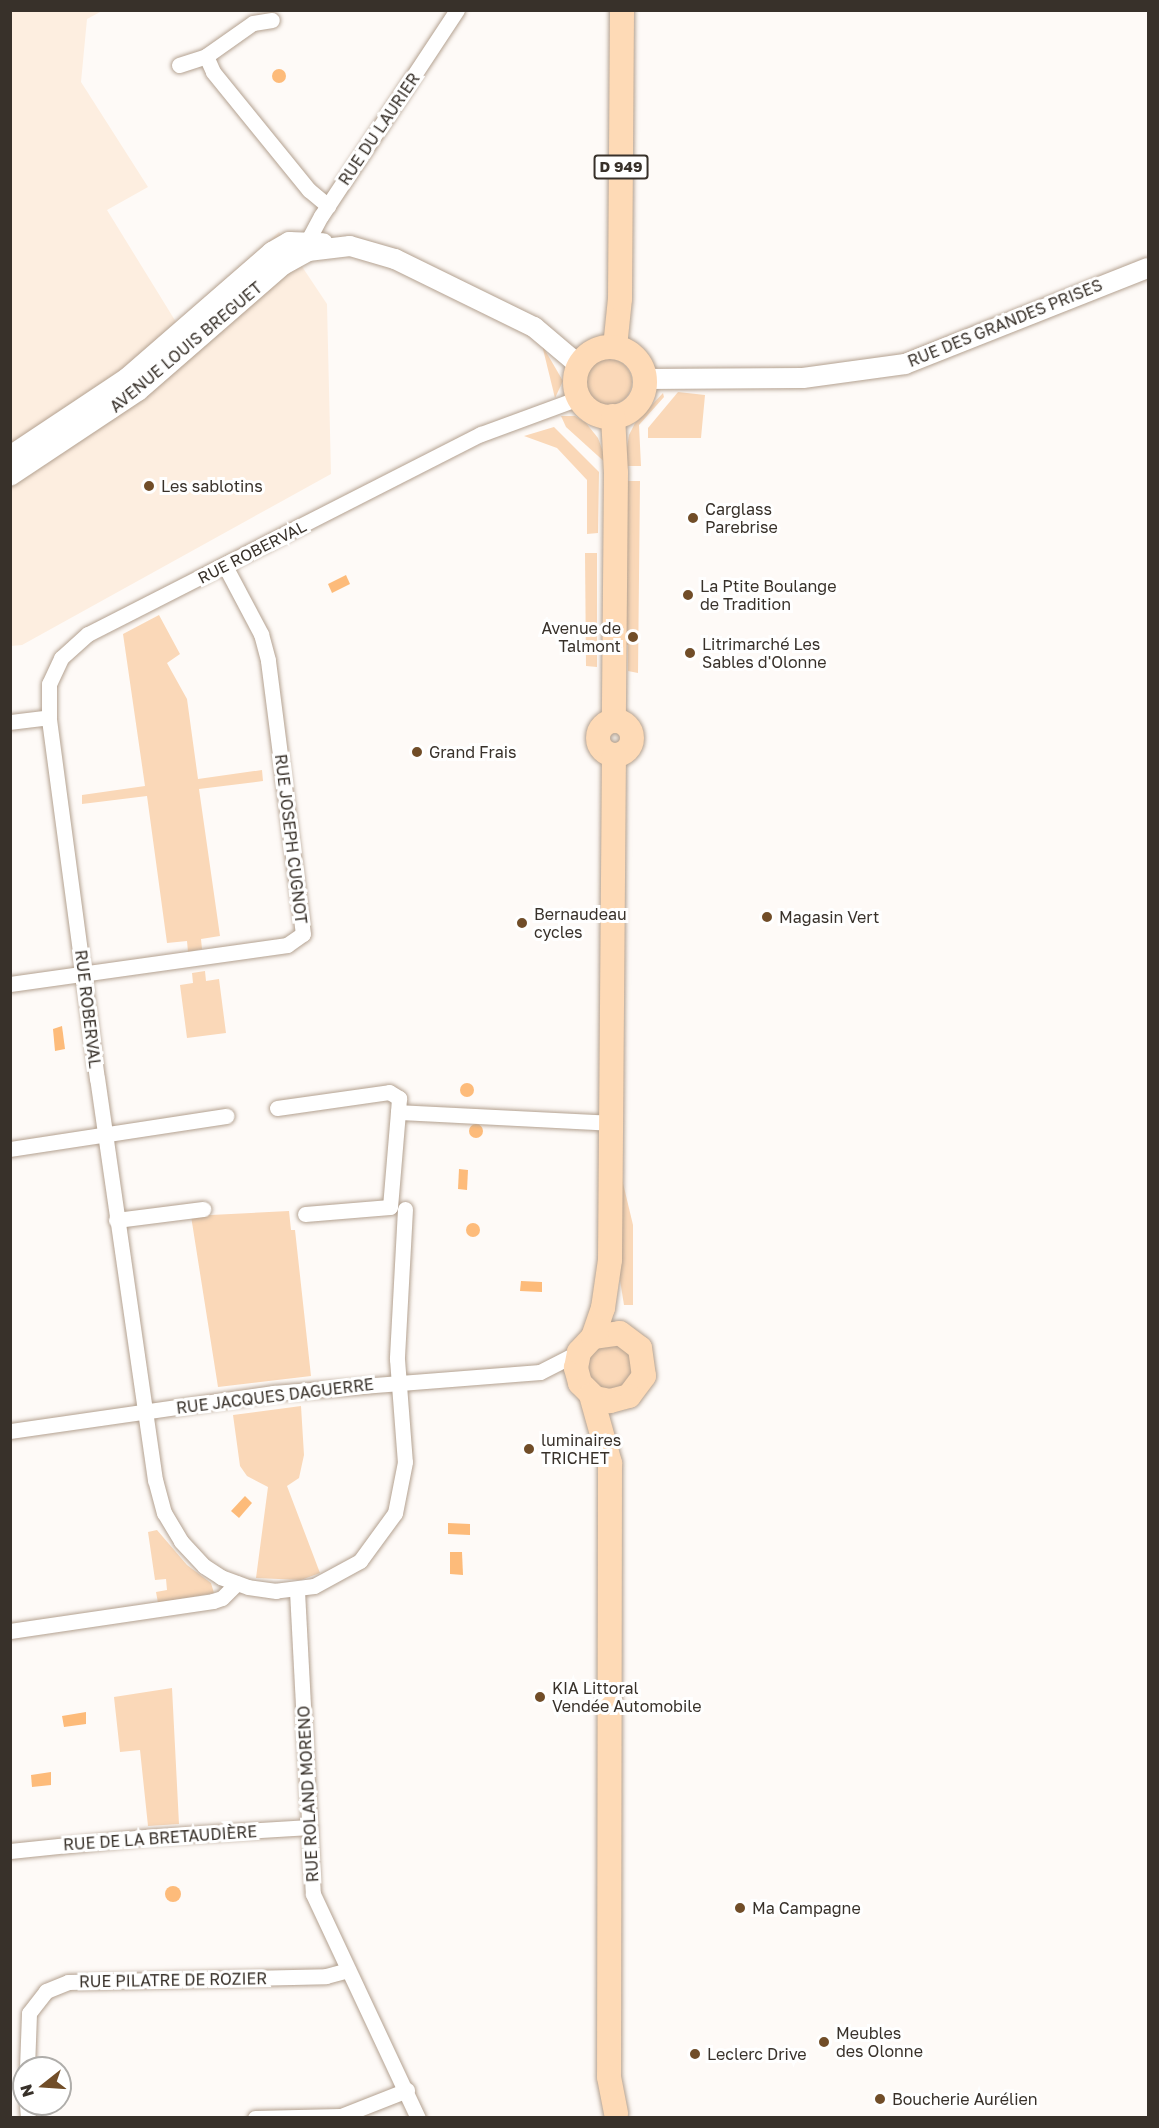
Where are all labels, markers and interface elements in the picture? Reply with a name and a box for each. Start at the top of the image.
street label: RUE DU LAURIER [334,69,424,189]
road number: D 949 [592,155,650,179]
street label: RUE DES GRANDES PRISES [905,275,1105,371]
street label: AVENUE LOUIS BREGUET [106,278,266,416]
place label: Les sablotins [161,476,263,496]
marker: Les sablotins [142,479,156,493]
place label: Carglass Parebrise [705,499,778,537]
marker: Carglass Parebrise [686,511,700,525]
street label: RUE ROBERVAL [195,516,309,588]
place label: La Ptite Boulange de Tradition [700,576,836,614]
marker: La Ptite Boulange de Tradition [681,588,695,602]
place label: Avenue de Talmont [541,618,621,656]
marker: Avenue de Talmont [626,630,640,644]
place label: Litrimarché Les Sables d'Olonne [702,634,827,672]
marker: Litrimarché Les Sables d'Olonne [683,646,697,660]
place label: Grand Frais [429,742,516,762]
marker: Grand Frais [410,745,424,759]
street label: RUE JOSEPH CUGNOT [271,753,311,925]
place label: Bernaudeau cycles [534,904,627,942]
place label: Magasin Vert [779,907,879,927]
marker: Magasin Vert [760,910,774,924]
marker: Bernaudeau cycles [515,916,529,930]
street label: RUE ROBERVAL [71,949,105,1069]
street label: RUE JACQUES DAGUERRE [175,1374,375,1418]
place label: luminaires TRICHET [541,1430,621,1468]
marker: luminaires TRICHET [522,1442,536,1456]
place label: KIA Littoral Vendée Automobile [552,1678,701,1716]
marker: KIA Littoral Vendée Automobile [533,1690,547,1704]
street label: RUE ROLAND MORENO [294,1705,322,1883]
street label: RUE DE LA BRETAUDIÈRE [62,1822,258,1854]
place label: Ma Campagne [752,1898,861,1918]
marker: Ma Campagne [733,1901,747,1915]
street label: RUE PILATRE DE ROZIER [79,1969,267,1991]
place label: Meubles des Olonne [836,2023,923,2061]
marker: Meubles des Olonne [817,2035,831,2049]
place label: Leclerc Drive [707,2044,807,2064]
marker: Leclerc Drive [688,2047,702,2061]
north arrow [12,2056,72,2116]
text: N [15,2082,38,2099]
place label: Boucherie Aurélien [892,2089,1038,2109]
marker: Boucherie Aurélien [873,2092,887,2106]

